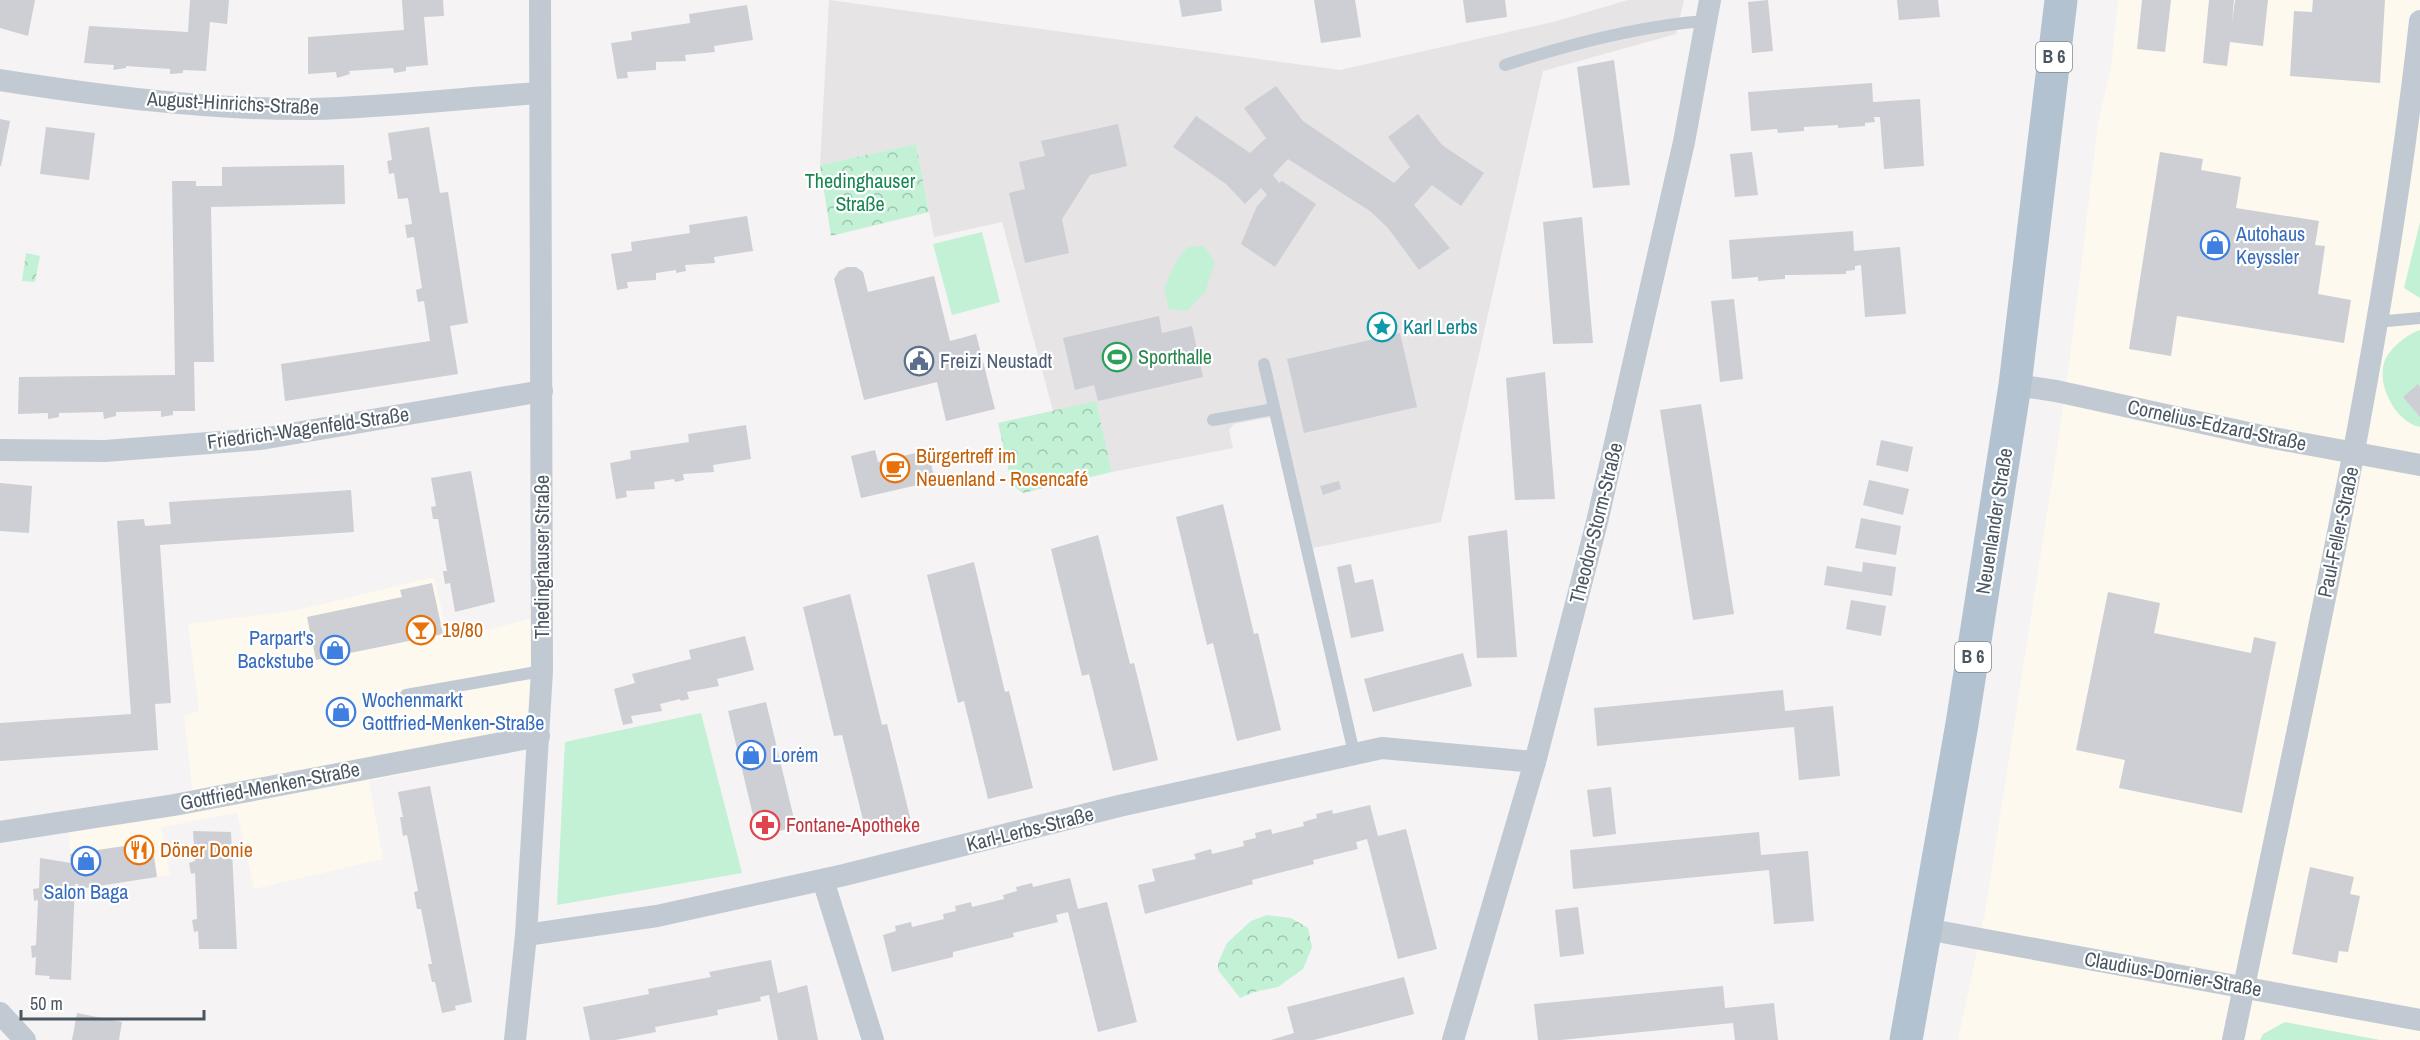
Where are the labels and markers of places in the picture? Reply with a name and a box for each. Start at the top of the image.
place label: Autohaus Keyssler [2235,220,2305,270]
shop icon: Autohaus Keyssler [2199,229,2231,261]
place icon: Karl Lerbs [1366,311,1398,343]
place label: Karl Lerbs [1403,313,1478,340]
sports icon: Sporthalle [1101,341,1133,373]
place label: Sporthalle [1138,343,1212,370]
public building icon: Freizi Neustadt [903,345,935,377]
place label: Freizi Neustadt [940,347,1053,374]
place label: Bürgertreff im Neuenland - Rosencafé [916,442,1088,492]
cafe icon: Bürgertreff im Neuenland - Rosencafé [879,452,911,484]
bar icon: 19/80 [405,614,437,646]
place label: 19/80 [442,616,483,643]
place label: Parpart's Backstube [237,624,314,674]
shop icon: Parpart's Backstube [319,634,351,666]
place label: Wochenmarkt Gottfried-Menken-Straße [362,686,544,736]
shop icon: Wochenmarkt Gottfried-Menken-Straße [325,696,357,728]
shop icon: Lorėm [735,739,767,771]
place label: Lorėm [772,741,818,768]
pharmacy icon: Fontane-Apotheke [749,809,781,841]
place label: Fontane-Apotheke [786,811,920,838]
restaurant icon: Döner Donie [123,834,155,866]
place label: Döner Donie [160,836,253,863]
shop icon: Salon Baga [70,845,102,877]
place label: Salon Baga [44,878,128,905]

